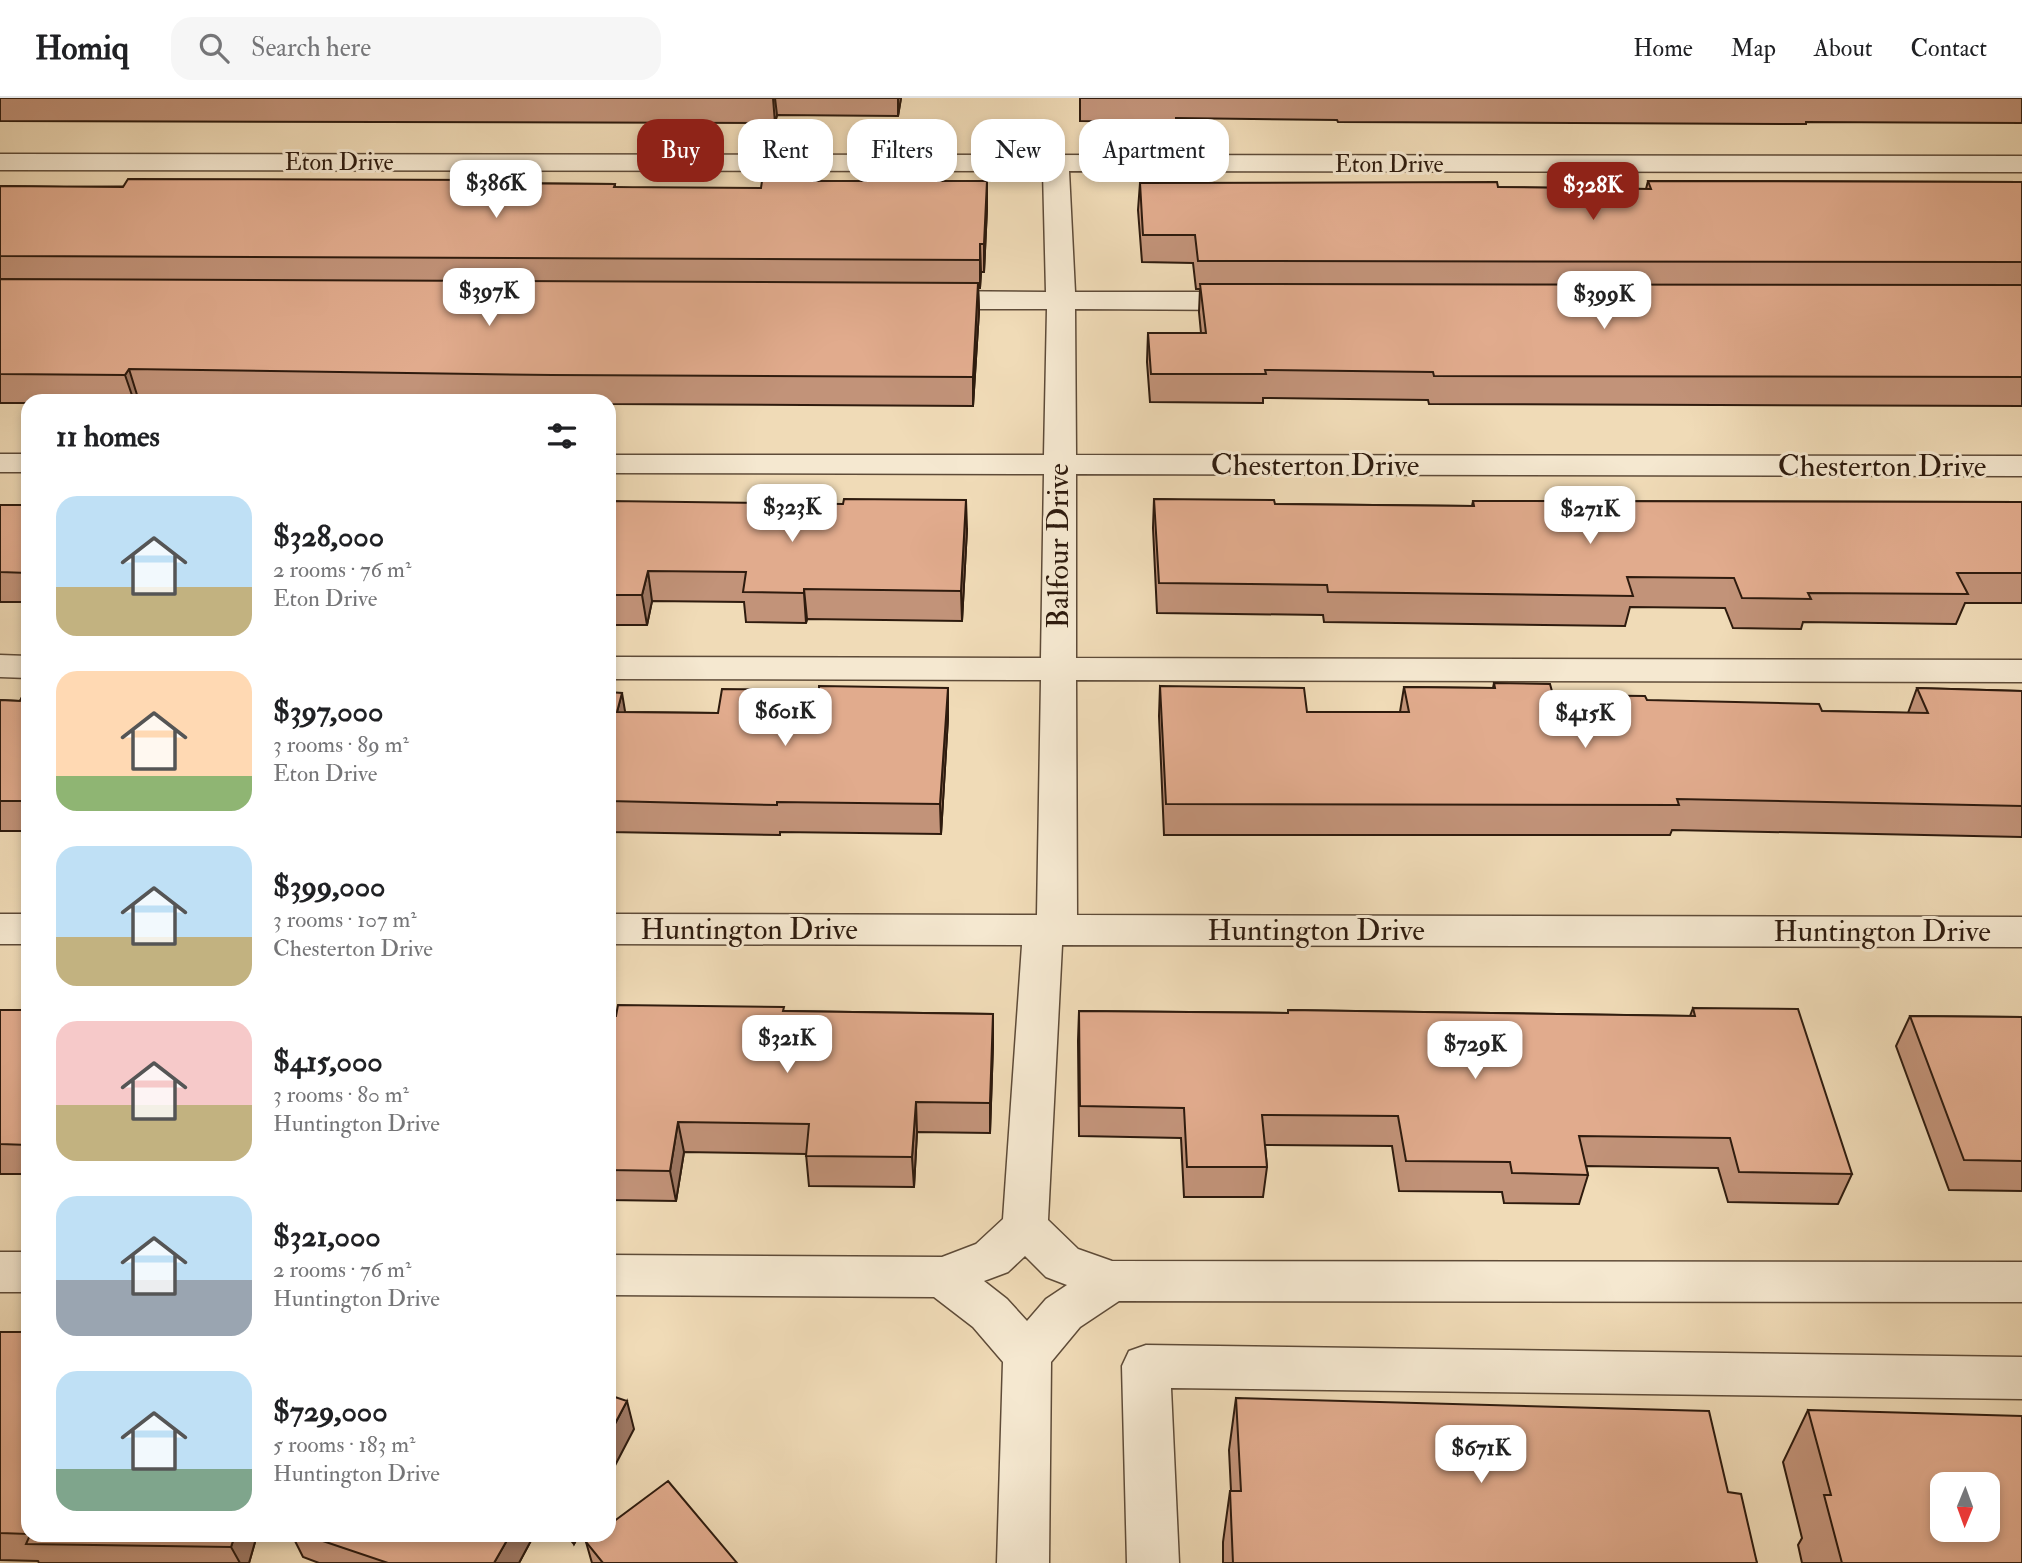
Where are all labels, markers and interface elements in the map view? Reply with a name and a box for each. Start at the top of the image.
search box [171,17,661,80]
text: Homiq [35,28,129,69]
icon: search [195,29,233,67]
text: Search here [251,32,371,64]
text: Home [1633,33,1693,64]
text: Map [1731,33,1776,64]
text: About [1814,33,1873,64]
text: Contact [1911,33,1987,64]
chip: Buy [637,119,724,182]
chip: Rent [738,119,833,182]
chip: Filters [847,119,957,182]
chip: New [971,119,1065,182]
chip: Apartment [1079,119,1229,182]
street label: Eton Drive [285,147,393,178]
street label: Eton Drive [1335,149,1443,180]
pin: $386K [447,160,545,220]
pin: $328K [1544,162,1642,222]
text: $386K [466,168,526,197]
text: $328K [1563,170,1623,199]
pin: $397K [440,268,538,328]
pin: $399K [1555,272,1653,331]
text: $397K [459,276,519,305]
text: $399K [1573,279,1635,308]
icon: filters [543,417,581,455]
text: 11 homes [56,418,160,455]
street label: Chesterton Drive [1211,447,1419,484]
street label: Chesterton Drive [1778,448,1986,485]
street label: Balfour Drive [1040,463,1077,629]
pin: $323K [743,484,841,544]
pin: $271K [1541,486,1639,546]
text: $323K [763,492,821,521]
text: $271K [1560,494,1620,523]
text: $328,000 [273,518,384,555]
icon: home [112,524,196,608]
text: 2 rooms · 76 m² [273,555,411,584]
text: Eton Drive [273,584,377,613]
pin: $601K [736,688,834,748]
pin: $415K [1536,690,1634,750]
text: $397,000 [273,693,383,730]
text: $601K [755,696,815,725]
text: $415K [1555,698,1615,727]
icon: home [112,699,196,783]
text: 3 rooms · 89 m² [273,730,409,759]
text: Eton Drive [273,759,377,788]
text: $399,000 [273,868,386,905]
icon: home [112,874,196,958]
text: 3 rooms · 107 m² [273,905,417,934]
street label: Huntington Drive [640,911,858,948]
street label: Huntington Drive [1207,912,1425,949]
street label: Huntington Drive [1773,913,1991,950]
text: Chesterton Drive [273,934,433,963]
pin: $321K [738,1016,836,1075]
pin: $729K [1426,1021,1524,1081]
text: $321K [758,1023,816,1052]
text: $729K [1443,1029,1507,1058]
text: $415,000 [273,1043,383,1080]
icon: home [112,1049,196,1133]
text: 3 rooms · 80 m² [273,1080,409,1109]
text: Huntington Drive [273,1109,440,1138]
text: $321,000 [273,1218,381,1255]
icon: home [112,1224,196,1308]
text: 2 rooms · 76 m² [273,1255,411,1284]
text: Huntington Drive [273,1284,440,1313]
text: $729,000 [273,1393,388,1430]
icon: home [112,1399,196,1483]
pin: $671K [1432,1426,1530,1485]
text: 5 rooms · 183 m² [273,1430,416,1459]
text: $671K [1451,1433,1511,1462]
text: Huntington Drive [273,1459,440,1488]
north arrow [1930,1472,2000,1542]
map controls [1930,1472,2000,1542]

